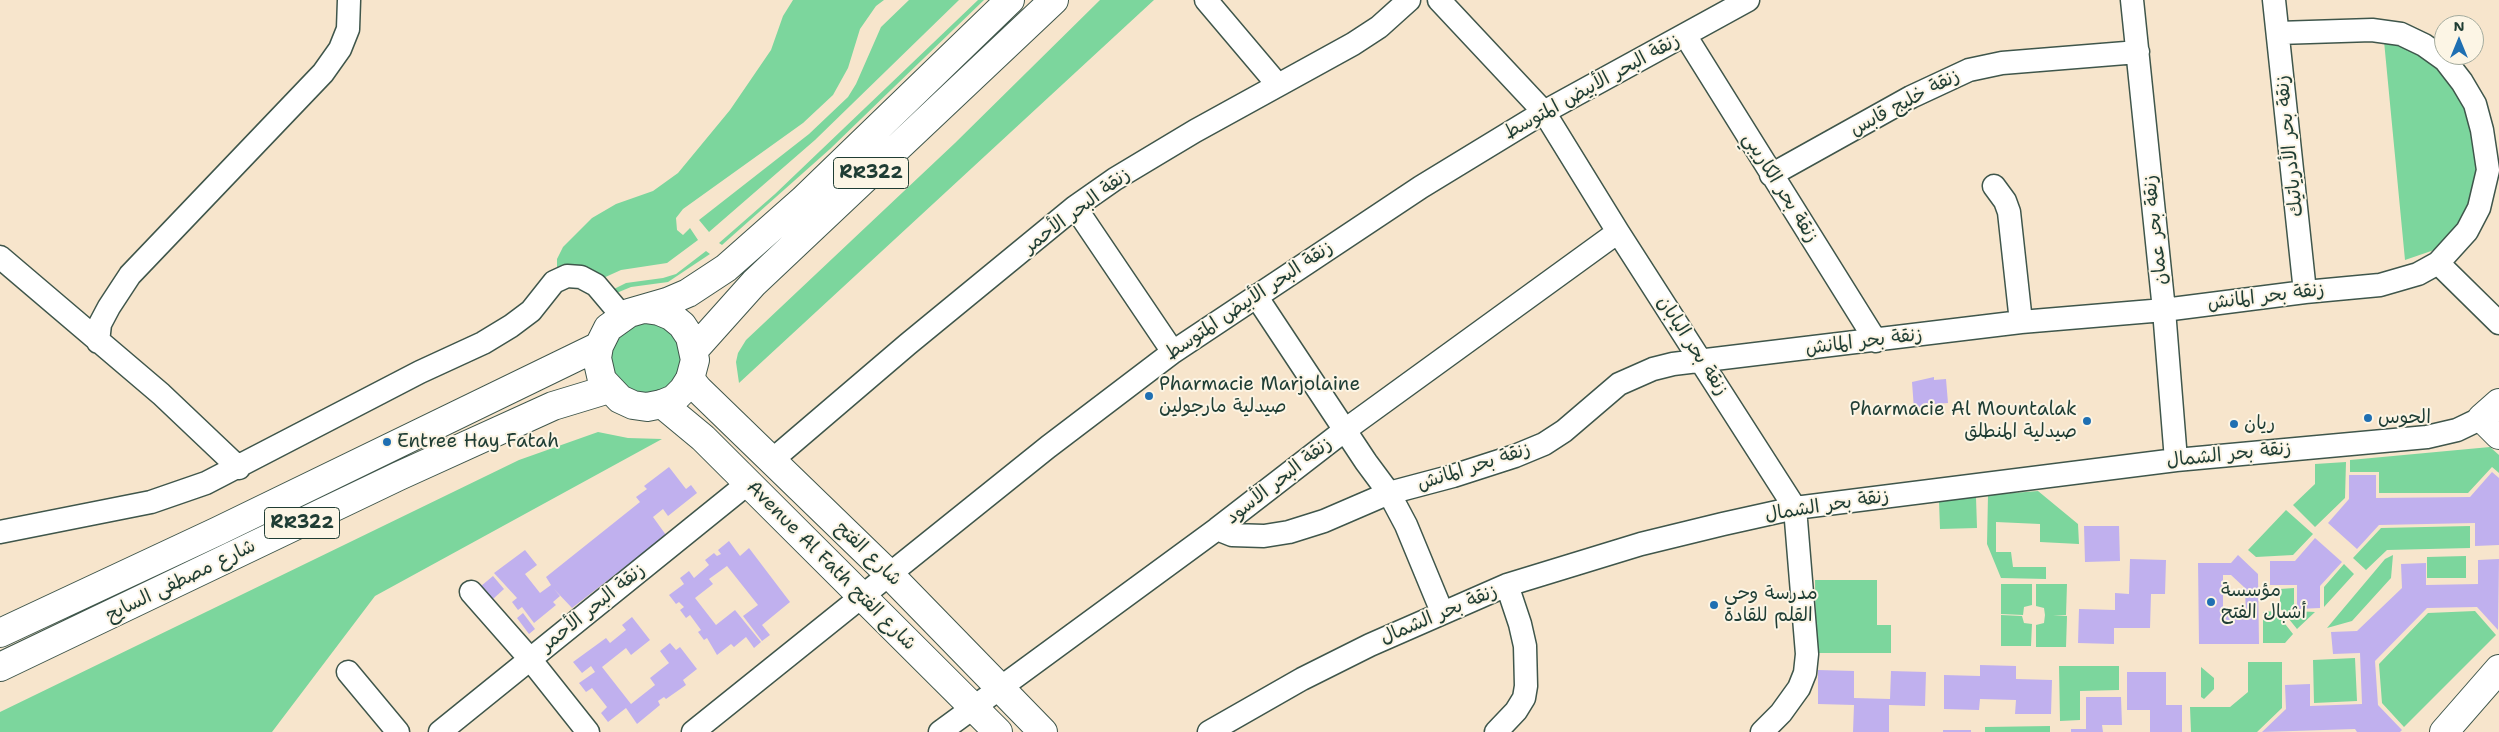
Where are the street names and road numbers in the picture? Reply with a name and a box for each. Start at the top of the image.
street label: زنقة البحر الأبيض المتوسط [1500,29,1684,145]
street label: زنقة خليج قابس [1846,65,1964,141]
street label: زنقة بحر الأدرياتيك [2271,74,2309,218]
street label: زنقة بحر الكاريبي [1737,129,1823,247]
road number: RR322 [834,158,908,188]
street label: زنقة البحر الأحمر [1019,163,1135,259]
street label: زنقة بحر عمان [2139,174,2173,286]
street label: زنقة البحر الأبيض المتوسط [1161,236,1337,366]
street label: زنقة بحر المانش [2206,279,2326,315]
street label: زنقة بحر اليابان [1651,292,1733,400]
street label: زنقة بحر المانش [1804,324,1924,360]
street label: زنقة البحر الأسود [1221,433,1337,529]
street label: زنقة بحر الشمال [2166,437,2292,473]
street label: زنقة بحر المانش [1415,438,1533,496]
street label: Avenue Al Fath شارع الفتح [741,476,921,656]
street label: زنقة بحر الشمال [1763,485,1891,527]
road number: RR322 [264,508,340,538]
street label: شارع الفتح [830,517,906,591]
street label: شارع مصطفى السايح [102,535,260,627]
street label: زنقة البحر الأحمر [536,559,650,657]
street label: زنقة بحر الشمال [1377,580,1501,650]

